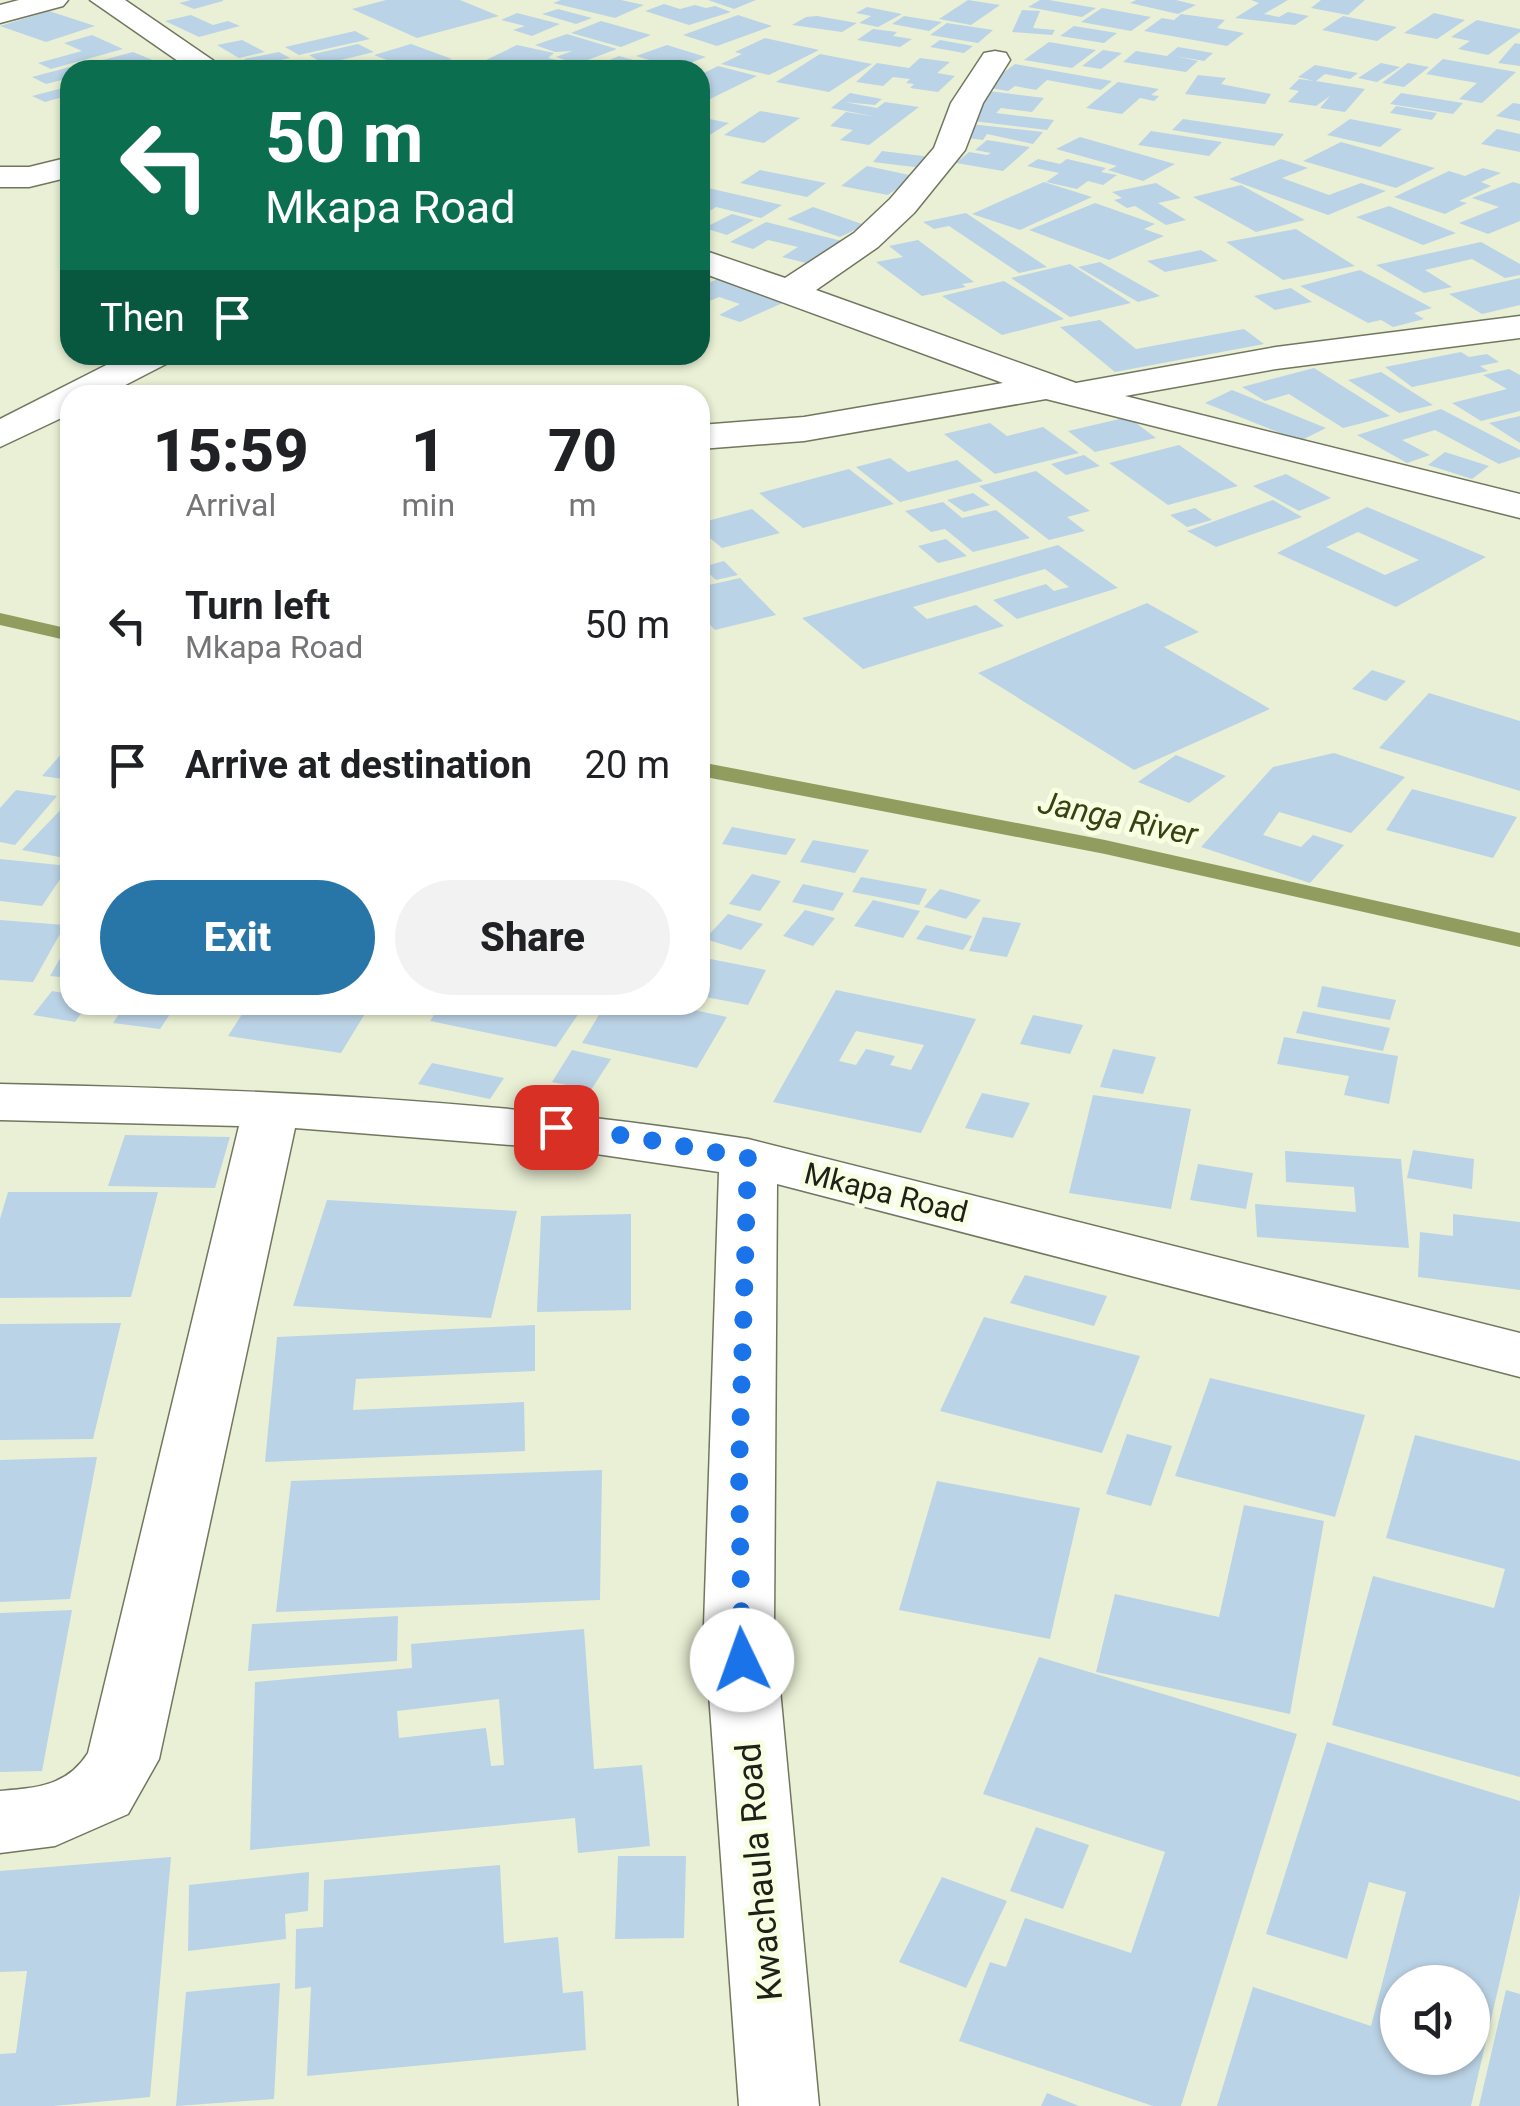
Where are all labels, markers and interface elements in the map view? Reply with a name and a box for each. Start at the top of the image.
text: 50 m [265,97,423,179]
icon: left [100,100,230,230]
text: Mkapa Road [265,181,516,234]
icon: arrive [205,290,260,345]
text: Then [100,296,185,340]
text: 15:59 [153,415,309,486]
text: 1 [411,415,446,486]
text: 70 [548,415,617,486]
text: Arrival [185,486,276,524]
text: min [402,486,455,524]
text: m [568,486,597,524]
text: Turn left [185,584,330,628]
icon: left [100,598,155,653]
text: 50 m [585,603,670,647]
text: Mkapa Road [185,628,363,666]
icon: arrive [100,738,155,793]
text: Arrive at destination [185,743,532,787]
text: 20 m [585,743,670,787]
water label: Janga River [1035,783,1203,854]
button: Exit [100,880,375,995]
button: Share [395,880,670,995]
pin [514,1085,599,1170]
icon: arrive [529,1100,584,1155]
street label: Mkapa Road [801,1155,971,1230]
position arrow [690,1608,794,1712]
street label: Kwachaula Road [728,1741,791,2003]
map controls [1380,1965,1490,2075]
button: sound [1380,1965,1490,2075]

